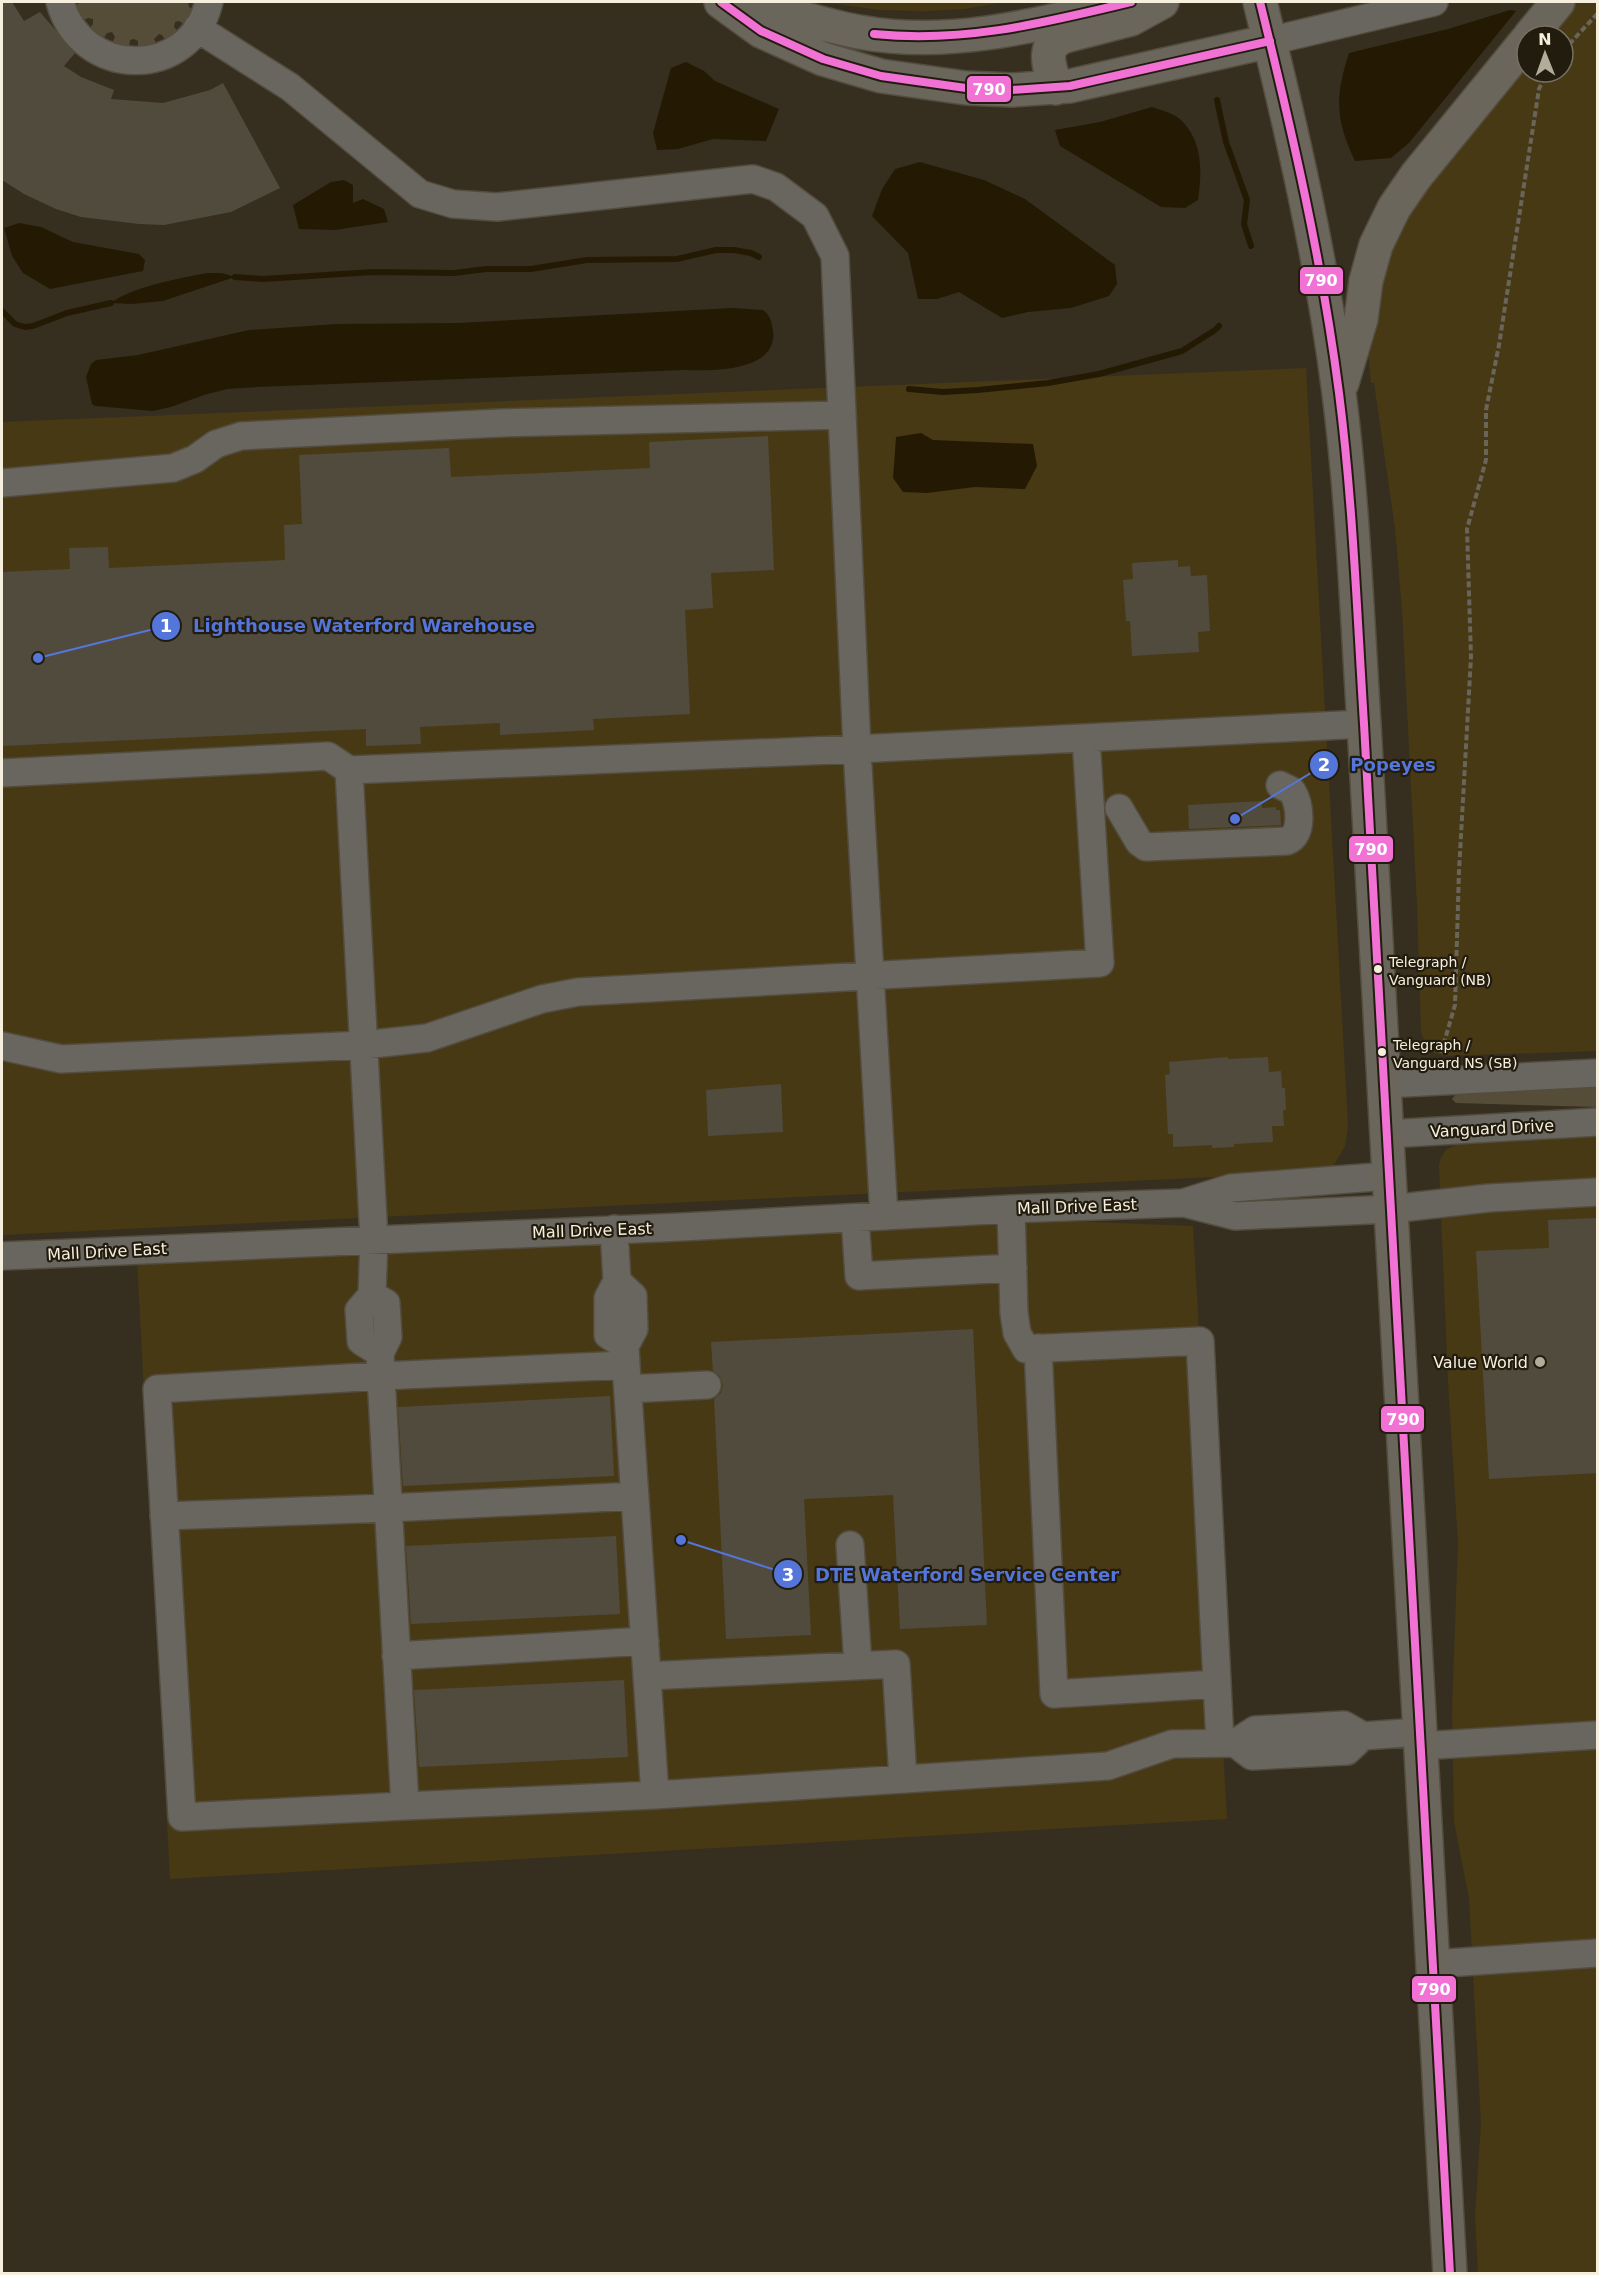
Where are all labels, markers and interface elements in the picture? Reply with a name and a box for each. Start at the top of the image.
north arrow [1515,24,1575,84]
text: N [1538,30,1552,49]
line badge: 790 [966,75,1012,103]
text: 790 [972,80,1006,99]
line badge: 790 [1299,266,1344,295]
text: 790 [1304,271,1338,290]
callout: Lighthouse Waterford Warehouse [151,608,547,644]
text: 1 [160,615,172,636]
text: Lighthouse Waterford Warehouse [193,615,535,636]
callout: Popeyes [1309,747,1448,783]
text: 2 [1318,754,1330,775]
text: Popeyes [1350,754,1436,775]
line badge: 790 [1348,835,1394,863]
text: 790 [1354,840,1388,859]
place label: Telegraph / Vanguard (NB) [1388,954,1491,988]
marker: Telegraph / Vanguard (NB) [1372,963,1384,975]
place label: Telegraph / Vanguard NS (SB) [1392,1037,1517,1071]
marker: Telegraph / Vanguard NS (SB) [1376,1046,1388,1058]
street label: Vanguard Drive [1430,1116,1554,1141]
street label: Mall Drive East [1017,1195,1137,1218]
street label: Mall Drive East [532,1219,652,1242]
street label: Mall Drive East [47,1239,167,1264]
place label: Value World [1433,1353,1528,1372]
marker: Value World [1533,1355,1547,1369]
line badge: 790 [1380,1405,1425,1433]
text: 790 [1386,1410,1420,1429]
callout: DTE Waterford Service Center [773,1556,1131,1592]
text: 3 [782,1564,794,1585]
text: DTE Waterford Service Center [815,1564,1119,1585]
line badge: 790 [1411,1975,1457,2003]
text: 790 [1417,1980,1451,1999]

